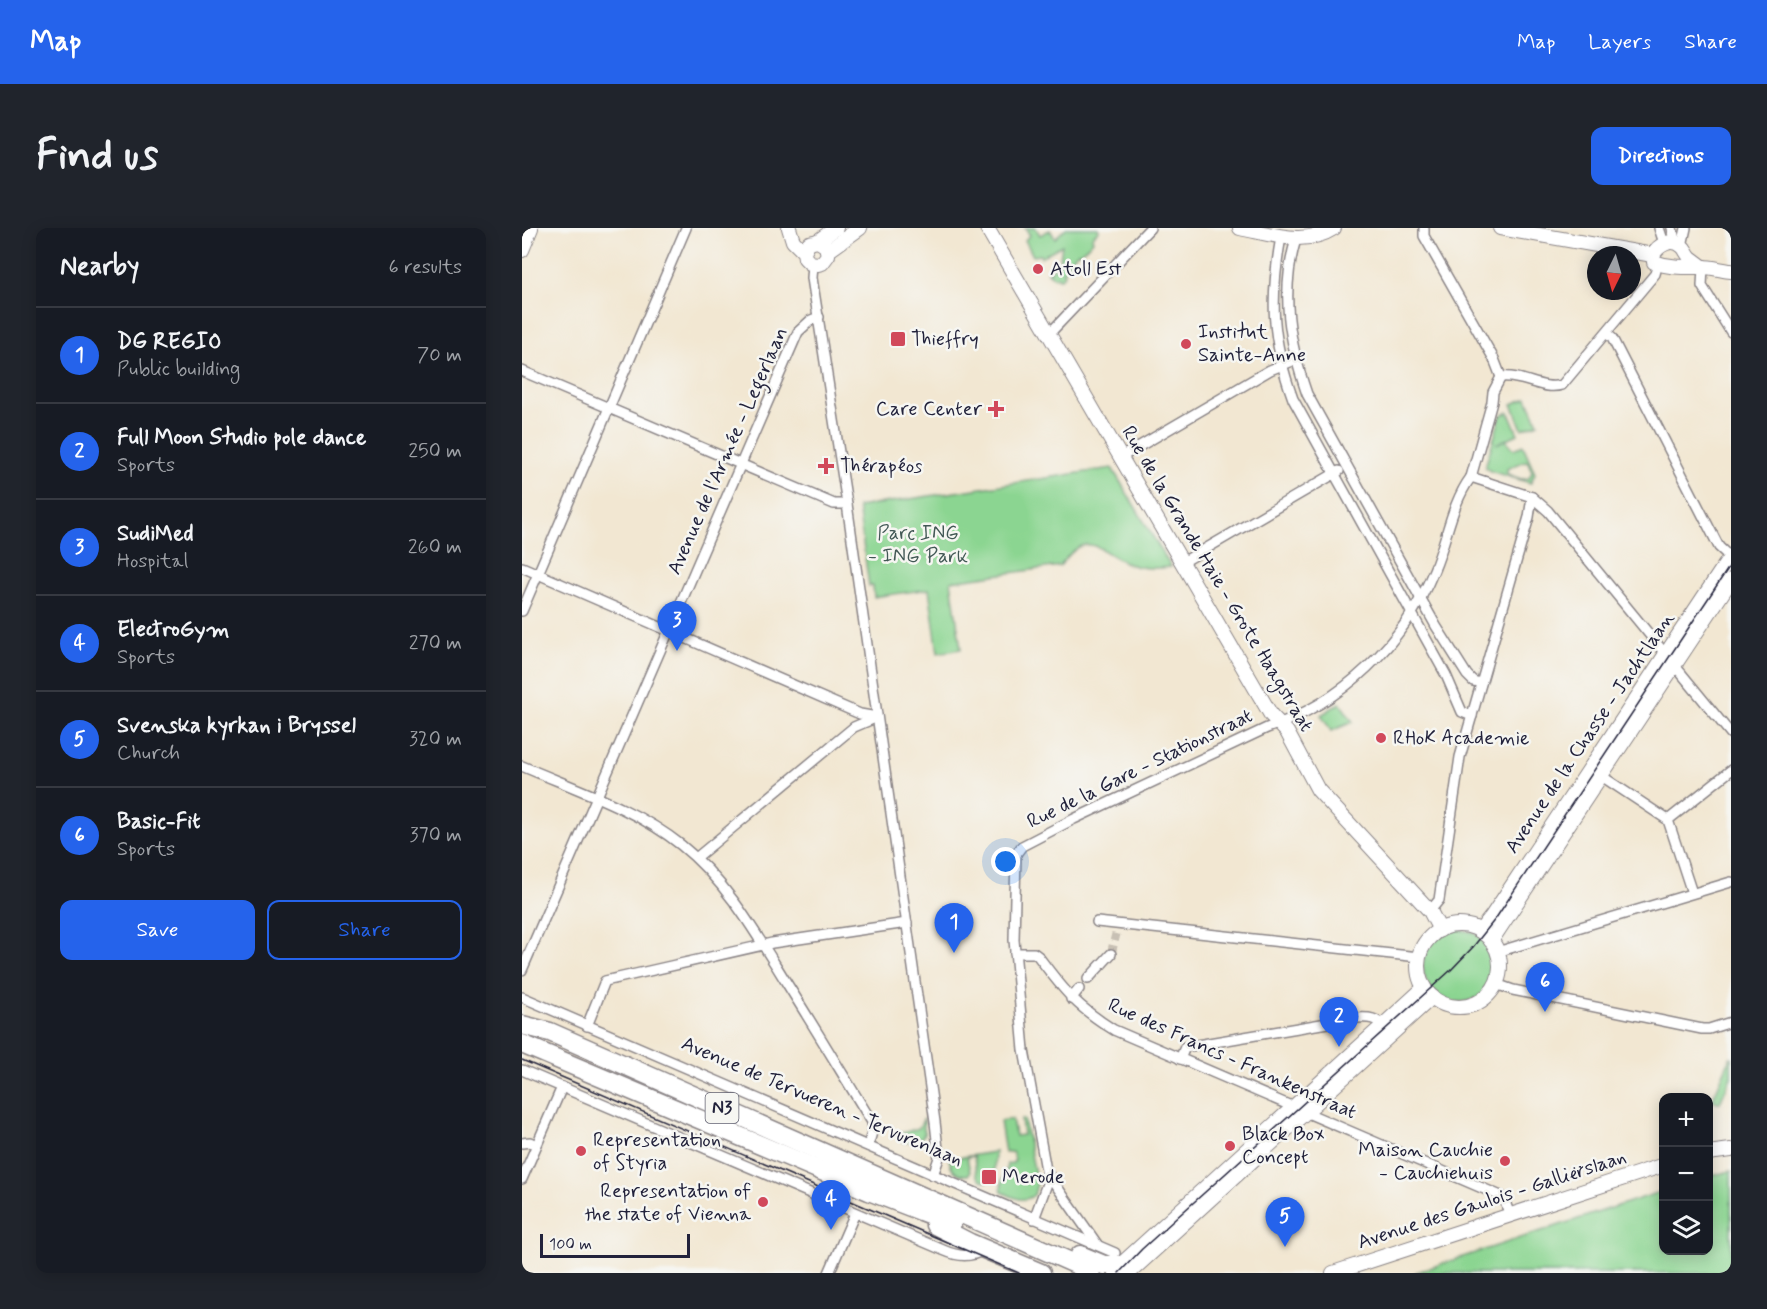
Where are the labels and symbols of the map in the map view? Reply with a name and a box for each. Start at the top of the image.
north arrow [1587,246,1641,300]
place label: Atoll Est [1050,256,1122,283]
marker: Atoll Est [1031,262,1045,276]
place label: Institut Sainte-Anne [1198,319,1306,369]
street label: Avenue de l'Armée - Legerlaan [661,323,797,580]
place label: Thieffry [911,326,979,353]
marker: Thieffry [889,330,907,348]
marker: Institut Sainte-Anne [1179,337,1193,351]
place label: Care Center [876,396,983,423]
marker: Care Center [987,400,1005,418]
street label: Rue de la Grande Haie - Grote Haagstraat [1114,421,1319,737]
place label: Thérapéos [840,453,922,480]
marker: Thérapéos [817,457,835,475]
park label: Parc ING - ING Park [868,520,968,570]
pin: 3 [658,602,696,651]
street label: Avenue de la Chasse - Jachtlaan [1499,607,1681,859]
street label: Rue de la Gare - Stationstraat [1023,703,1257,835]
place label: RHoK Academie [1393,725,1530,752]
marker: RHoK Academie [1374,731,1388,745]
your location [991,847,1020,876]
pin: 1 [934,904,974,953]
pin: 6 [1526,962,1564,1012]
street label: Rue des Francs - Frankenstraat [1103,992,1361,1126]
pin: 2 [1320,998,1358,1047]
street label: Avenue de Tervueren - Tervurenlaan [677,1030,967,1174]
road number: N3 [706,1093,738,1123]
place label: Black Box Concept [1242,1121,1324,1171]
place label: Representation of Styria [593,1127,721,1177]
place label: Maison Cauchie - Cauchiehuis [1358,1137,1493,1187]
marker: Black Box Concept [1223,1139,1237,1153]
marker: Representation of Styria [574,1144,588,1158]
street label: Avenue des Gaulois - Galliërslaan [1354,1144,1630,1256]
marker: Maison Cauchie - Cauchiehuis [1498,1154,1512,1168]
place label: Merode [1002,1164,1064,1191]
marker: Merode [980,1168,998,1186]
place label: Representation of the state of Vienna [585,1178,752,1228]
pin: 4 [812,1180,850,1230]
marker: Representation of the state of Vienna [756,1195,770,1209]
pin: 5 [1266,1198,1305,1247]
scale bar [540,1231,690,1258]

